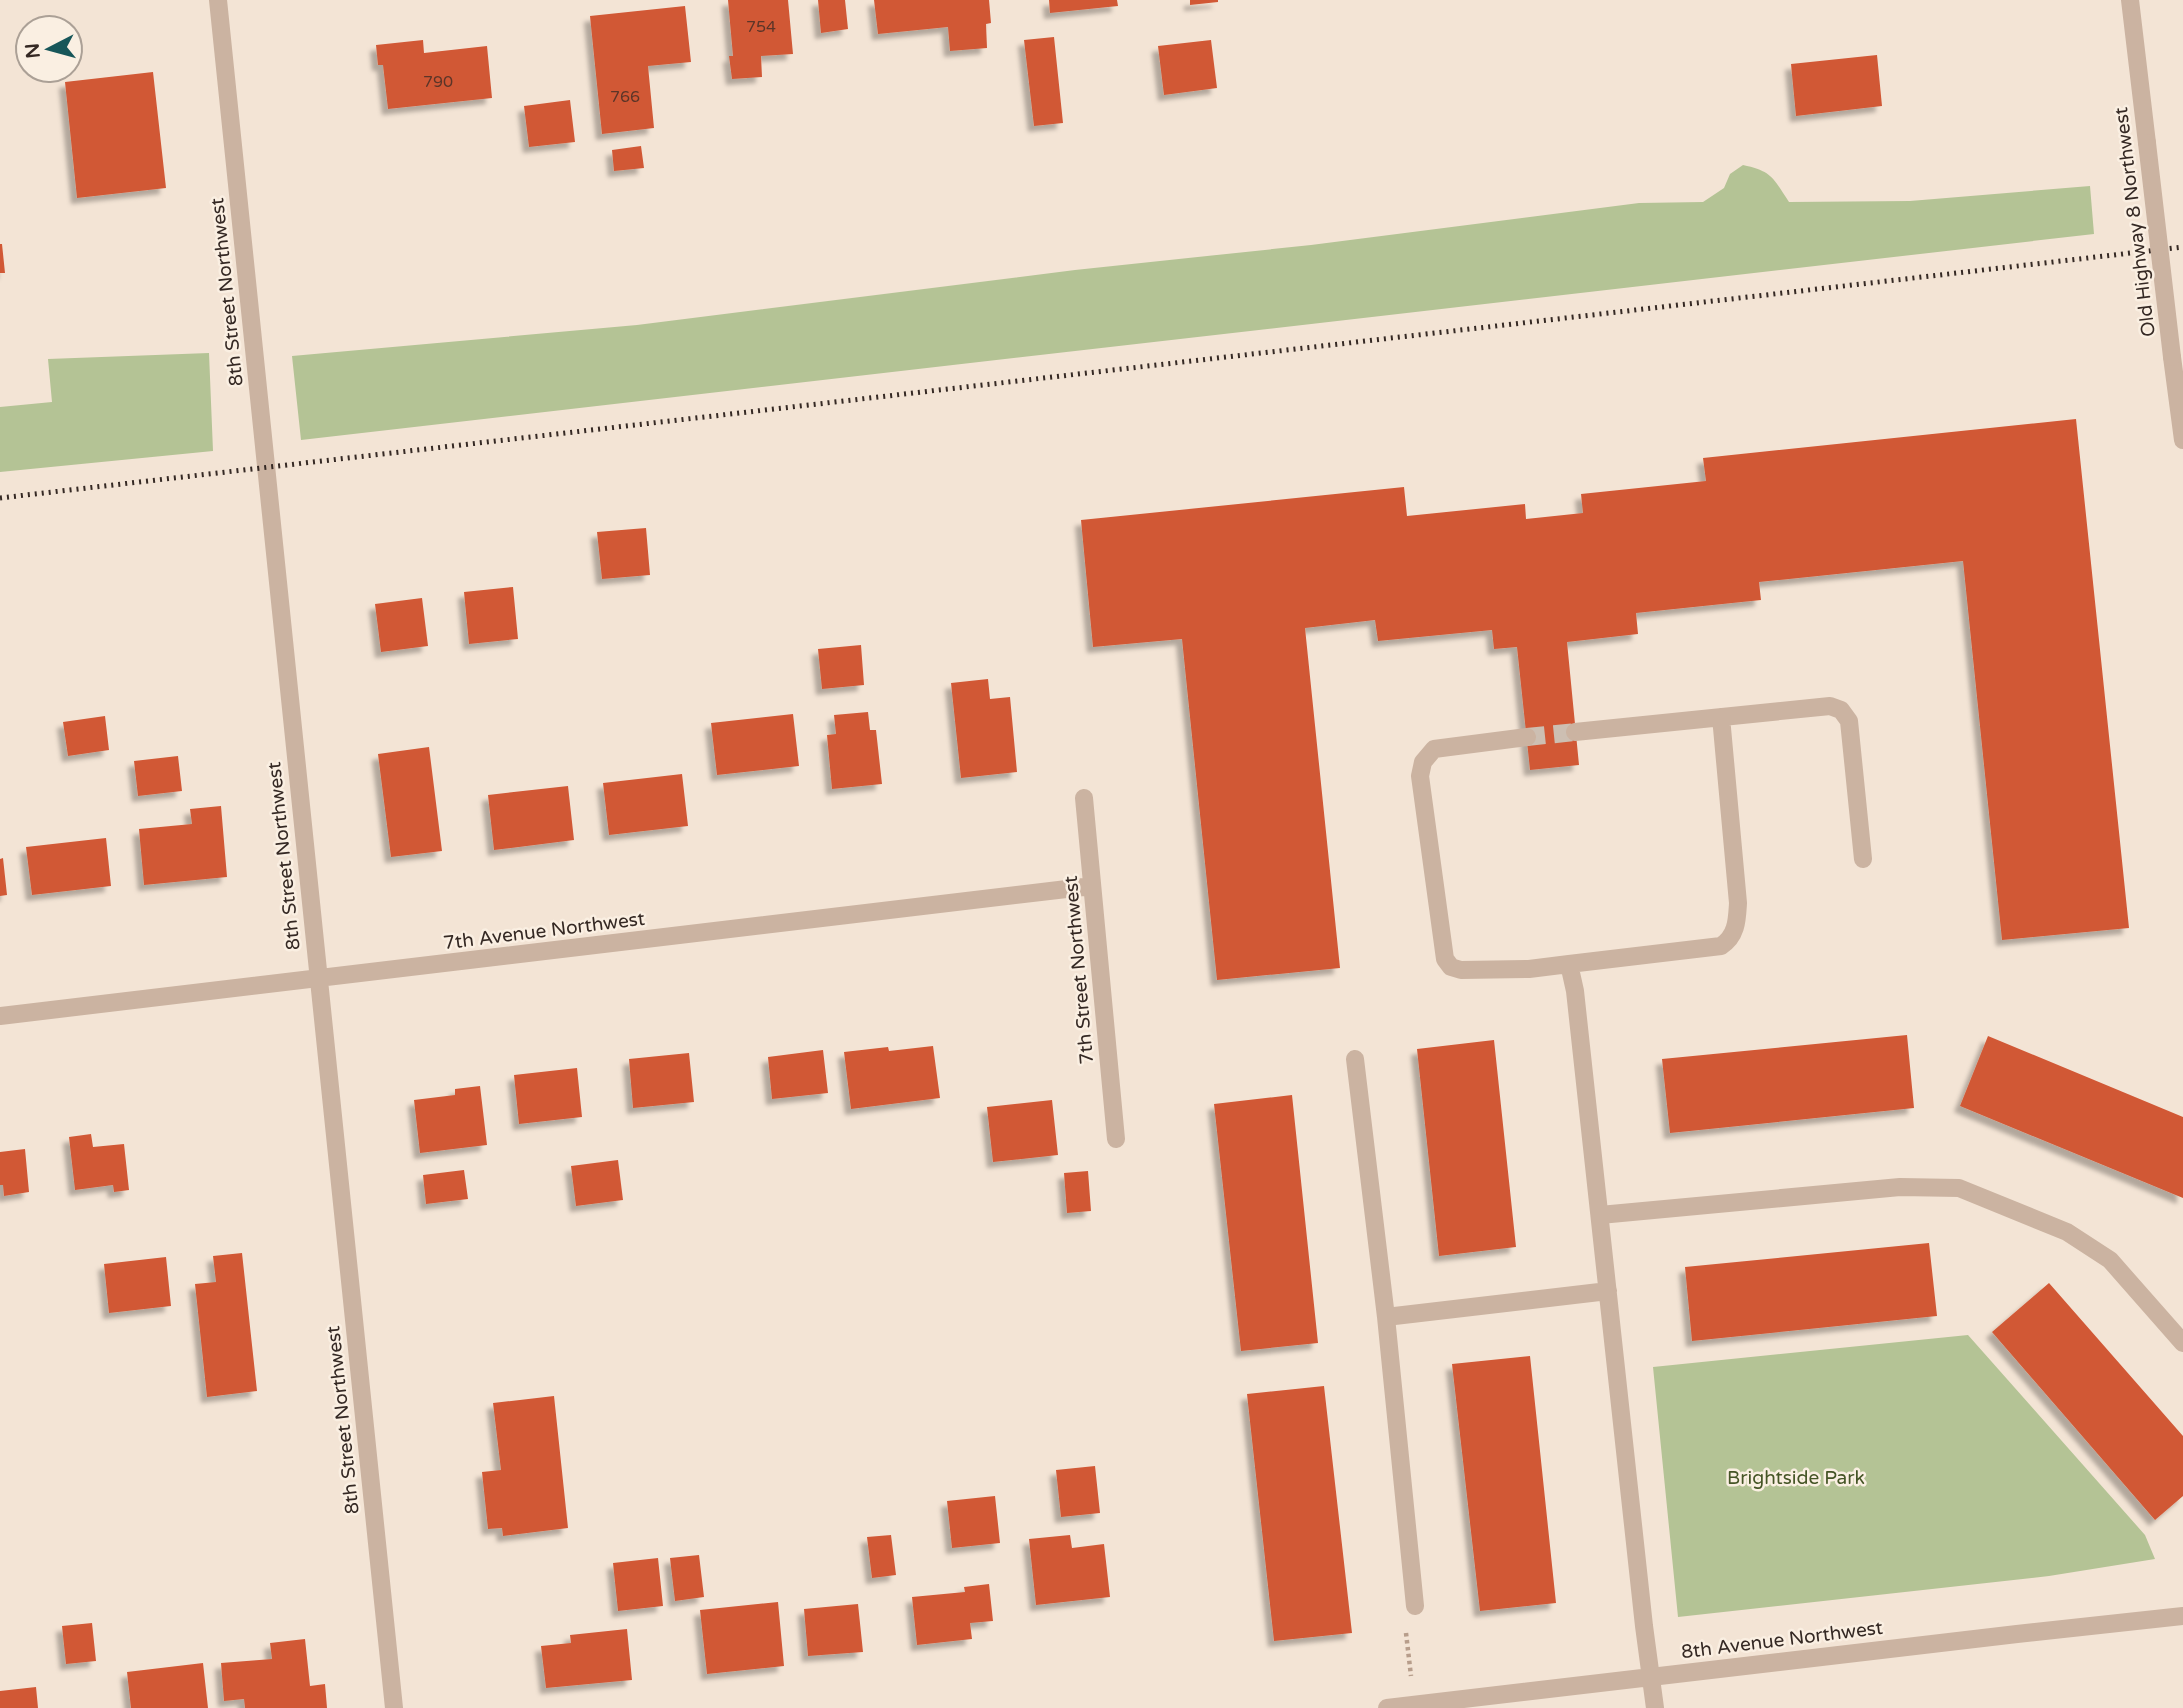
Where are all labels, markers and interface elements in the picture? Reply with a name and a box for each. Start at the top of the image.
north arrow [14,14,84,84]
house number: 754 [746,17,776,37]
text: N [21,42,45,59]
house number: 790 [423,72,453,92]
house number: 766 [610,87,640,107]
street label: Old Highway 8 Northwest [2110,106,2160,338]
street label: 8th Street Northwest [206,197,248,387]
street label: 8th Street Northwest [263,761,305,951]
street label: 7th Street Northwest [1060,875,1098,1065]
street label: 7th Avenue Northwest [442,908,646,954]
street label: 8th Street Northwest [322,1325,364,1515]
park label: Brightside Park [1727,1467,1865,1489]
street label: 8th Avenue Northwest [1680,1617,1884,1663]

